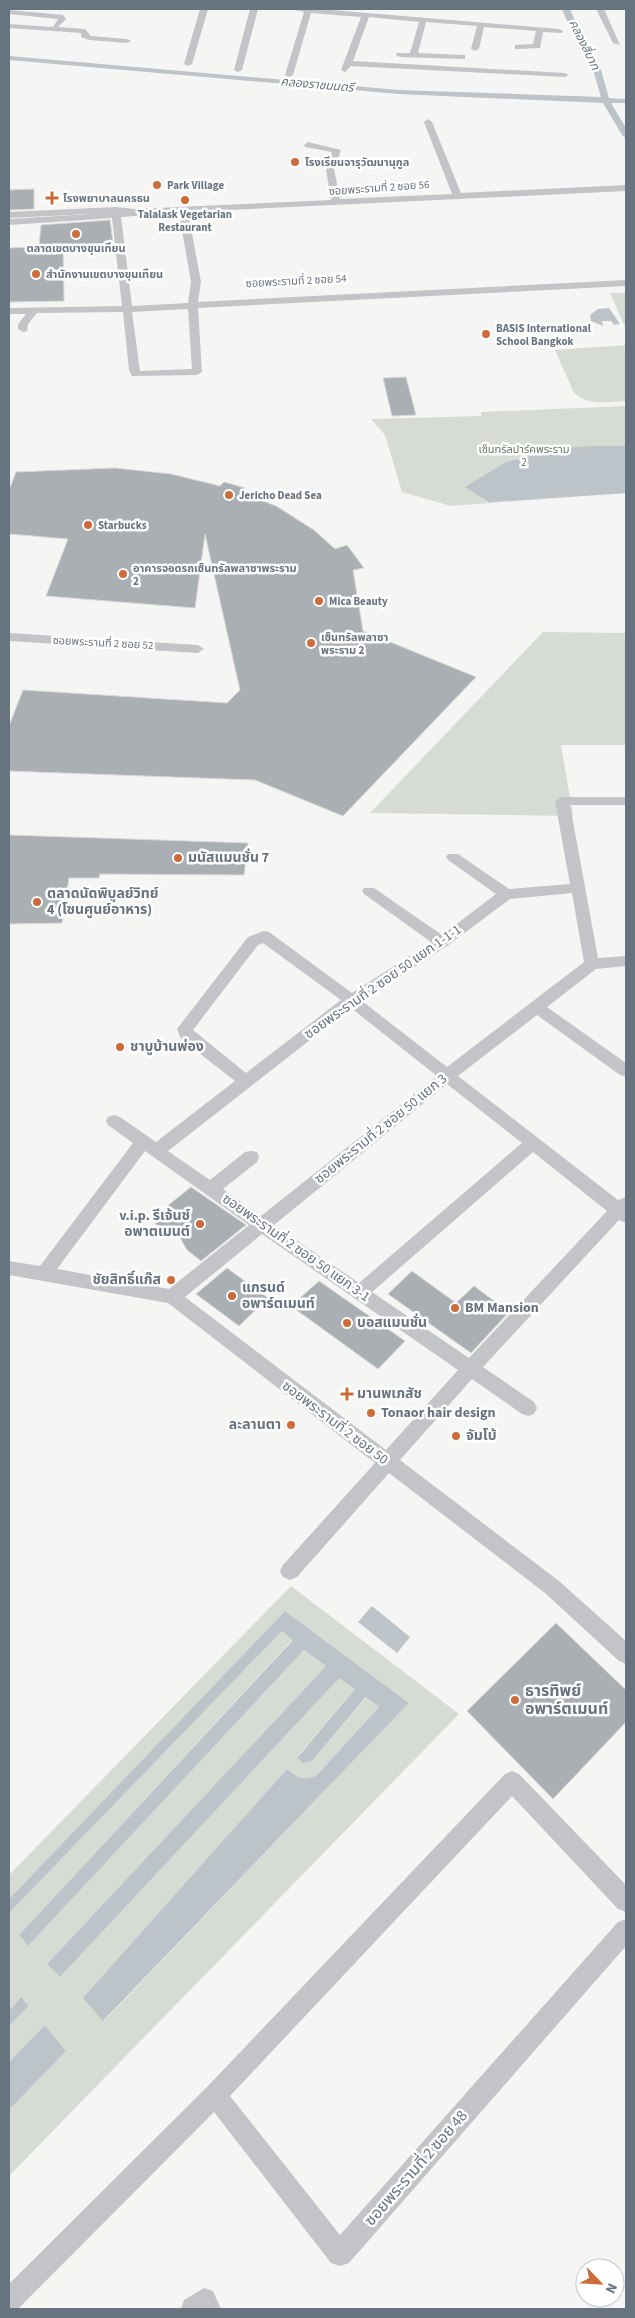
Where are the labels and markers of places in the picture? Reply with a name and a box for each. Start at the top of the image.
place label: โรงเรียนจารุวัฒนานุกูล [305,155,409,170]
marker: โรงเรียนจารุวัฒนานุกูล [289,156,301,168]
place label: Park Village [167,178,225,193]
marker: Park Village [151,179,163,191]
marker: โรงพยาบาลนครธน [45,191,59,205]
place label: โรงพยาบาลนครธน [63,191,150,206]
marker: Talalask Vegetarian Restaurant [179,194,191,206]
place label: Talalask Vegetarian Restaurant [138,207,232,235]
marker: ตลาดเขตบางขุนเทียน [70,228,82,240]
place label: ตลาดเขตบางขุนเทียน [26,241,126,256]
place label: สำนักงานเขตบางขุนเทียน [46,267,163,282]
marker: สำนักงานเขตบางขุนเทียน [30,268,42,280]
place label: BASIS International School Bangkok [496,321,592,349]
marker: BASIS International School Bangkok [480,328,492,340]
place label: Jericho Dead Sea [239,488,322,503]
marker: Jericho Dead Sea [223,489,235,501]
place label: Starbucks [98,518,147,533]
marker: Starbucks [82,519,94,531]
place label: อาคารจอดรถเซ็นทรัลพลาซาพระราม 2 [133,561,297,589]
marker: อาคารจอดรถเซ็นทรัลพลาซาพระราม 2 [117,568,129,580]
place label: Mica Beauty [329,594,388,609]
marker: Mica Beauty [313,595,325,607]
place label: เซ็นทรัลพลาซา พระราม 2 [321,630,389,658]
marker: เซ็นทรัลพลาซา พระราม 2 [305,637,317,649]
place label: มนัสแมนชั่น 7 [188,848,269,868]
marker: มนัสแมนชั่น 7 [172,852,184,864]
place label: ตลาดนัดพิบูลย์วิทย์ 4 (โซนศูนย์อาหาร) [47,884,159,920]
marker: ตลาดนัดพิบูลย์วิทย์ 4 (โซนศูนย์อาหาร) [31,896,43,908]
place label: ชาบูบ้านพ่อง [130,1037,204,1057]
marker: ชาบูบ้านพ่อง [114,1041,126,1053]
place label: v.i.p. รีเจ้นซ์ อพาตเมนต์ [119,1206,190,1242]
marker: v.i.p. รีเจ้นซ์ อพาตเมนต์ [194,1218,206,1230]
place label: ชัยสิทธิ์แก๊ส [92,1270,162,1290]
marker: ชัยสิทธิ์แก๊ส [165,1274,177,1286]
place label: แกรนด์ อพาร์ตเมนท์ [242,1278,315,1314]
marker: แกรนด์ อพาร์ตเมนท์ [226,1290,238,1302]
place label: BM Mansion [465,1298,539,1318]
marker: BM Mansion [449,1302,461,1314]
place label: บอสแมนชั่น [357,1313,427,1333]
marker: บอสแมนชั่น [341,1317,353,1329]
place label: มานพเภสัช [357,1384,422,1404]
marker: มานพเภสัช [341,1388,353,1400]
place label: Tonaor hair design [381,1403,495,1423]
marker: Tonaor hair design [365,1407,377,1419]
place label: ละลานตา [229,1415,281,1435]
marker: ละลานตา [285,1419,297,1431]
place label: จัมโบ้ [466,1426,497,1446]
marker: จัมโบ้ [450,1430,462,1442]
place label: ธารทิพย์ อพาร์ตเมนท์ [525,1680,608,1720]
marker: ธารทิพย์ อพาร์ตเมนท์ [509,1694,521,1706]

